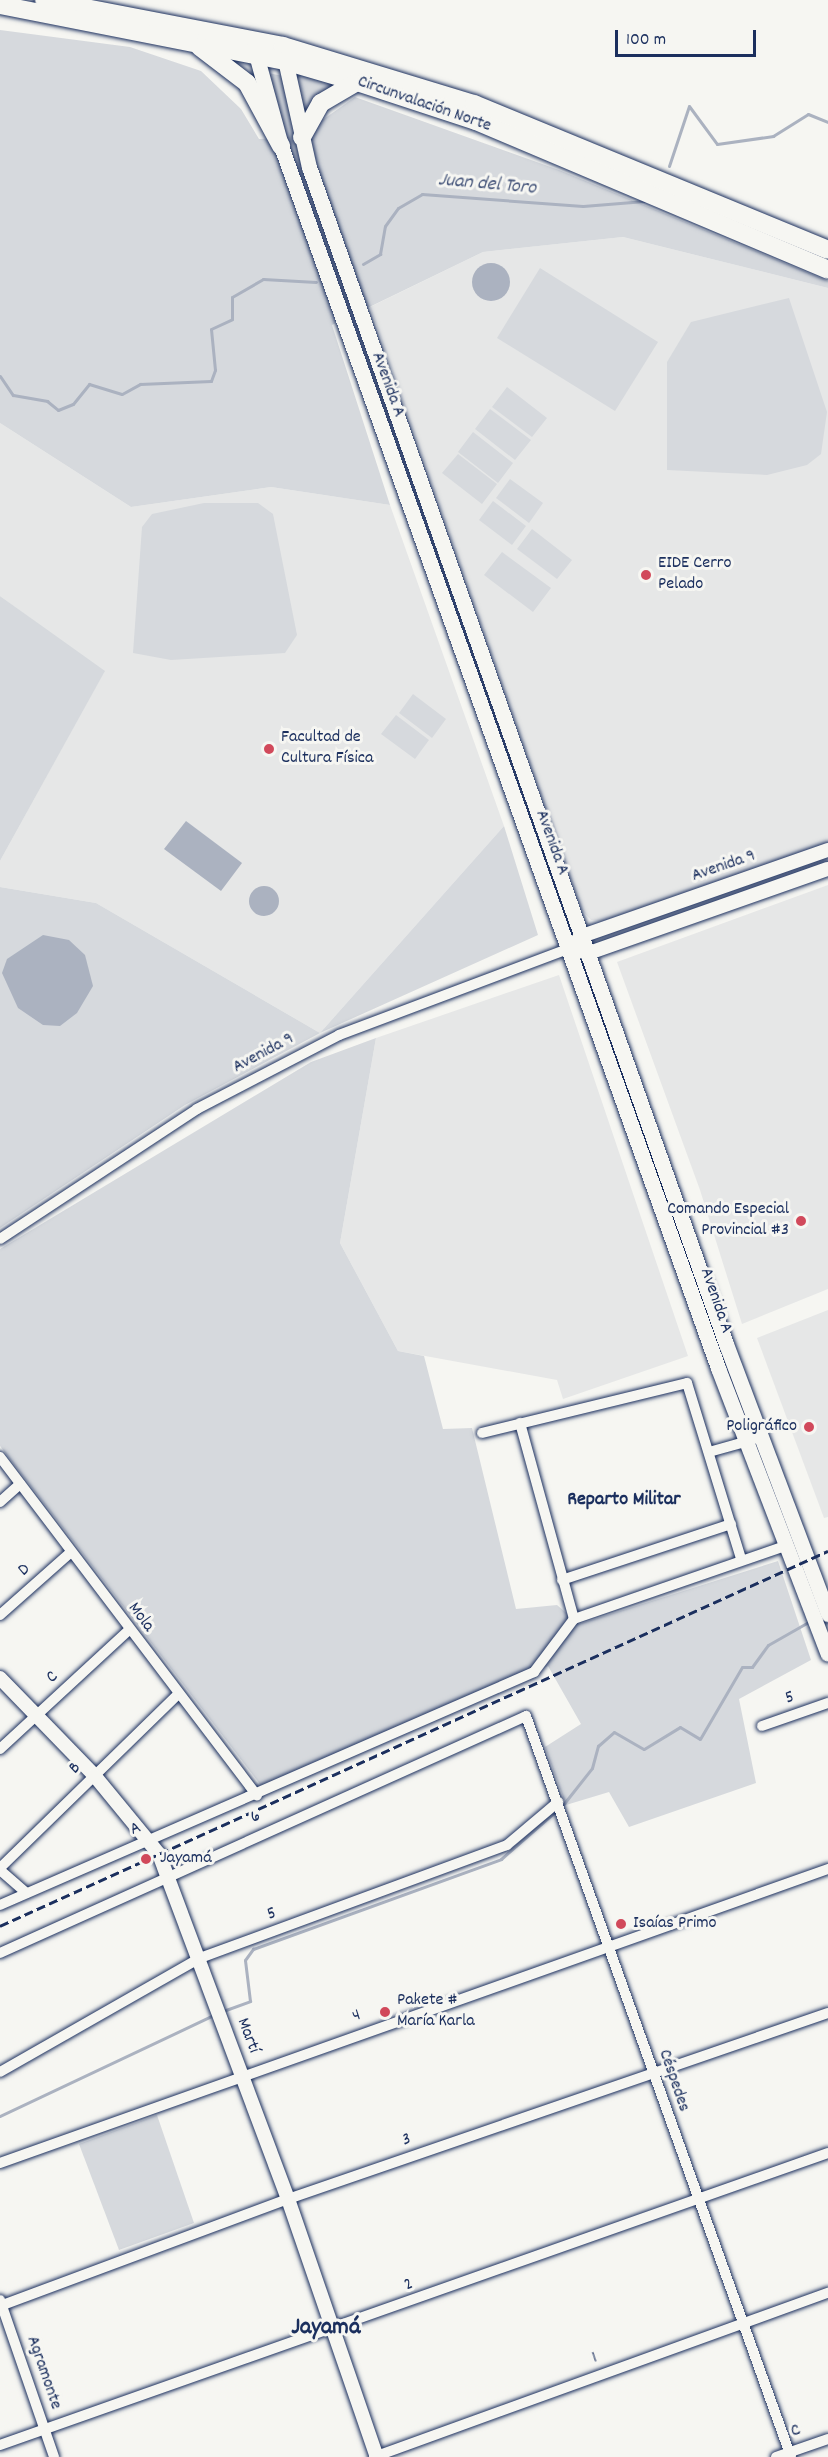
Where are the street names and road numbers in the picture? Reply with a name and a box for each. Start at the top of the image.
street label: Circunvalación Norte [354,72,494,138]
street label: Avenida A [365,349,409,421]
street label: Avenida A [529,807,573,879]
street label: Avenida 9 [689,846,759,888]
street label: Avenida 9 [230,1029,298,1079]
street label: Avenida A [694,1265,736,1337]
street label: D [14,1560,36,1582]
street label: Mola [122,1599,158,1637]
street label: C [42,1667,64,1689]
street label: 5 [783,1687,797,1711]
street label: B [65,1758,87,1780]
street label: 6 [248,1806,264,1830]
street label: A [127,1818,145,1842]
street label: 5 [264,1903,280,1927]
street label: 4 [350,2006,364,2028]
street label: Martí [231,2016,263,2056]
street label: Céspedes [652,2047,694,2115]
street label: 3 [400,2129,414,2153]
street label: 2 [402,2275,416,2297]
street label: Agramonte [20,2334,66,2412]
street label: 1 [589,2348,601,2370]
street label: C [788,2420,804,2444]

